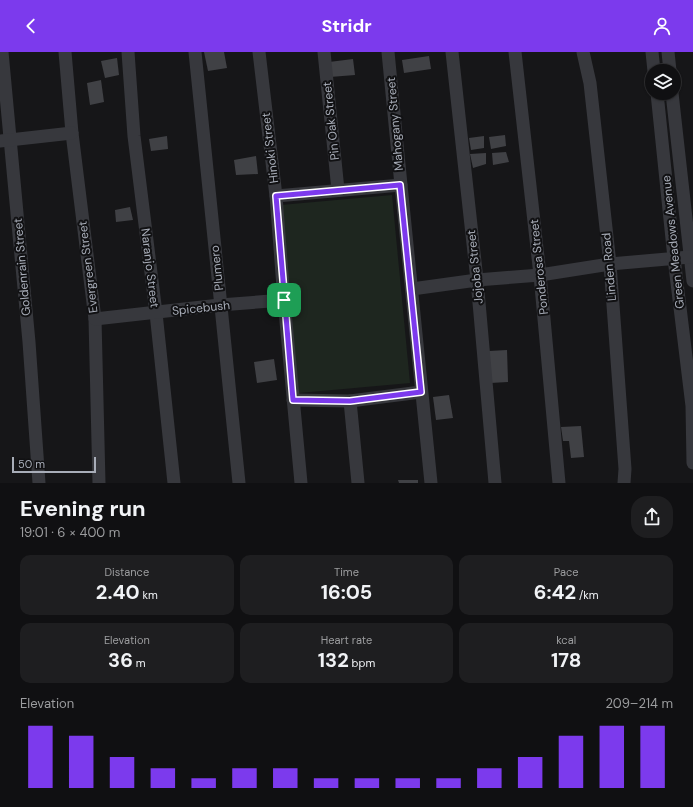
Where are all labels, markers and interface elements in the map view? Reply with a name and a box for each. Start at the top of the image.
text: Stridr [321,14,372,38]
icon: back [20,15,42,37]
icon: person [651,15,673,37]
map controls [645,64,681,100]
button: layers [645,64,681,100]
street label: Mahogany Street [383,76,407,172]
street label: Pin Oak Street [319,81,343,161]
street label: Hinoki Street [258,111,282,184]
street label: Green Meadows Avenue [658,174,688,309]
street label: Goldenrain Street [10,217,34,317]
street label: Ponderosa Street [526,218,552,316]
street label: Evergreen Street [74,220,102,314]
street label: Naranjo Street [137,227,163,309]
street label: Jojoba Street [463,229,487,305]
street label: Linden Road [598,232,620,302]
street label: Plumero [207,245,227,291]
pin [267,283,301,317]
icon: arrive [273,289,295,311]
street label: Spicebush [171,297,231,319]
scale bar [12,455,96,474]
text: 50 m [18,457,45,471]
text: Evening run [20,494,146,523]
button: share [631,496,673,538]
text: 19:01 · 6 × 400 m [20,524,120,541]
text: Distance [105,565,149,579]
text: Time [334,565,359,579]
text: Pace [554,565,578,579]
text: 2.40 [96,579,140,605]
text: 16:05 [321,579,372,605]
text: 6:42 [534,579,576,605]
text: km [140,588,158,602]
text: /km [576,588,599,602]
text: Elevation [104,633,150,647]
text: Heart rate [321,633,372,647]
text: kcal [556,633,576,647]
text: 36 [108,647,133,673]
text: 132 [318,647,349,673]
text: 178 [551,647,581,673]
text: m [133,656,146,670]
text: bpm [349,656,375,670]
text: Elevation [20,695,74,712]
text: 209–214 m [605,695,673,712]

